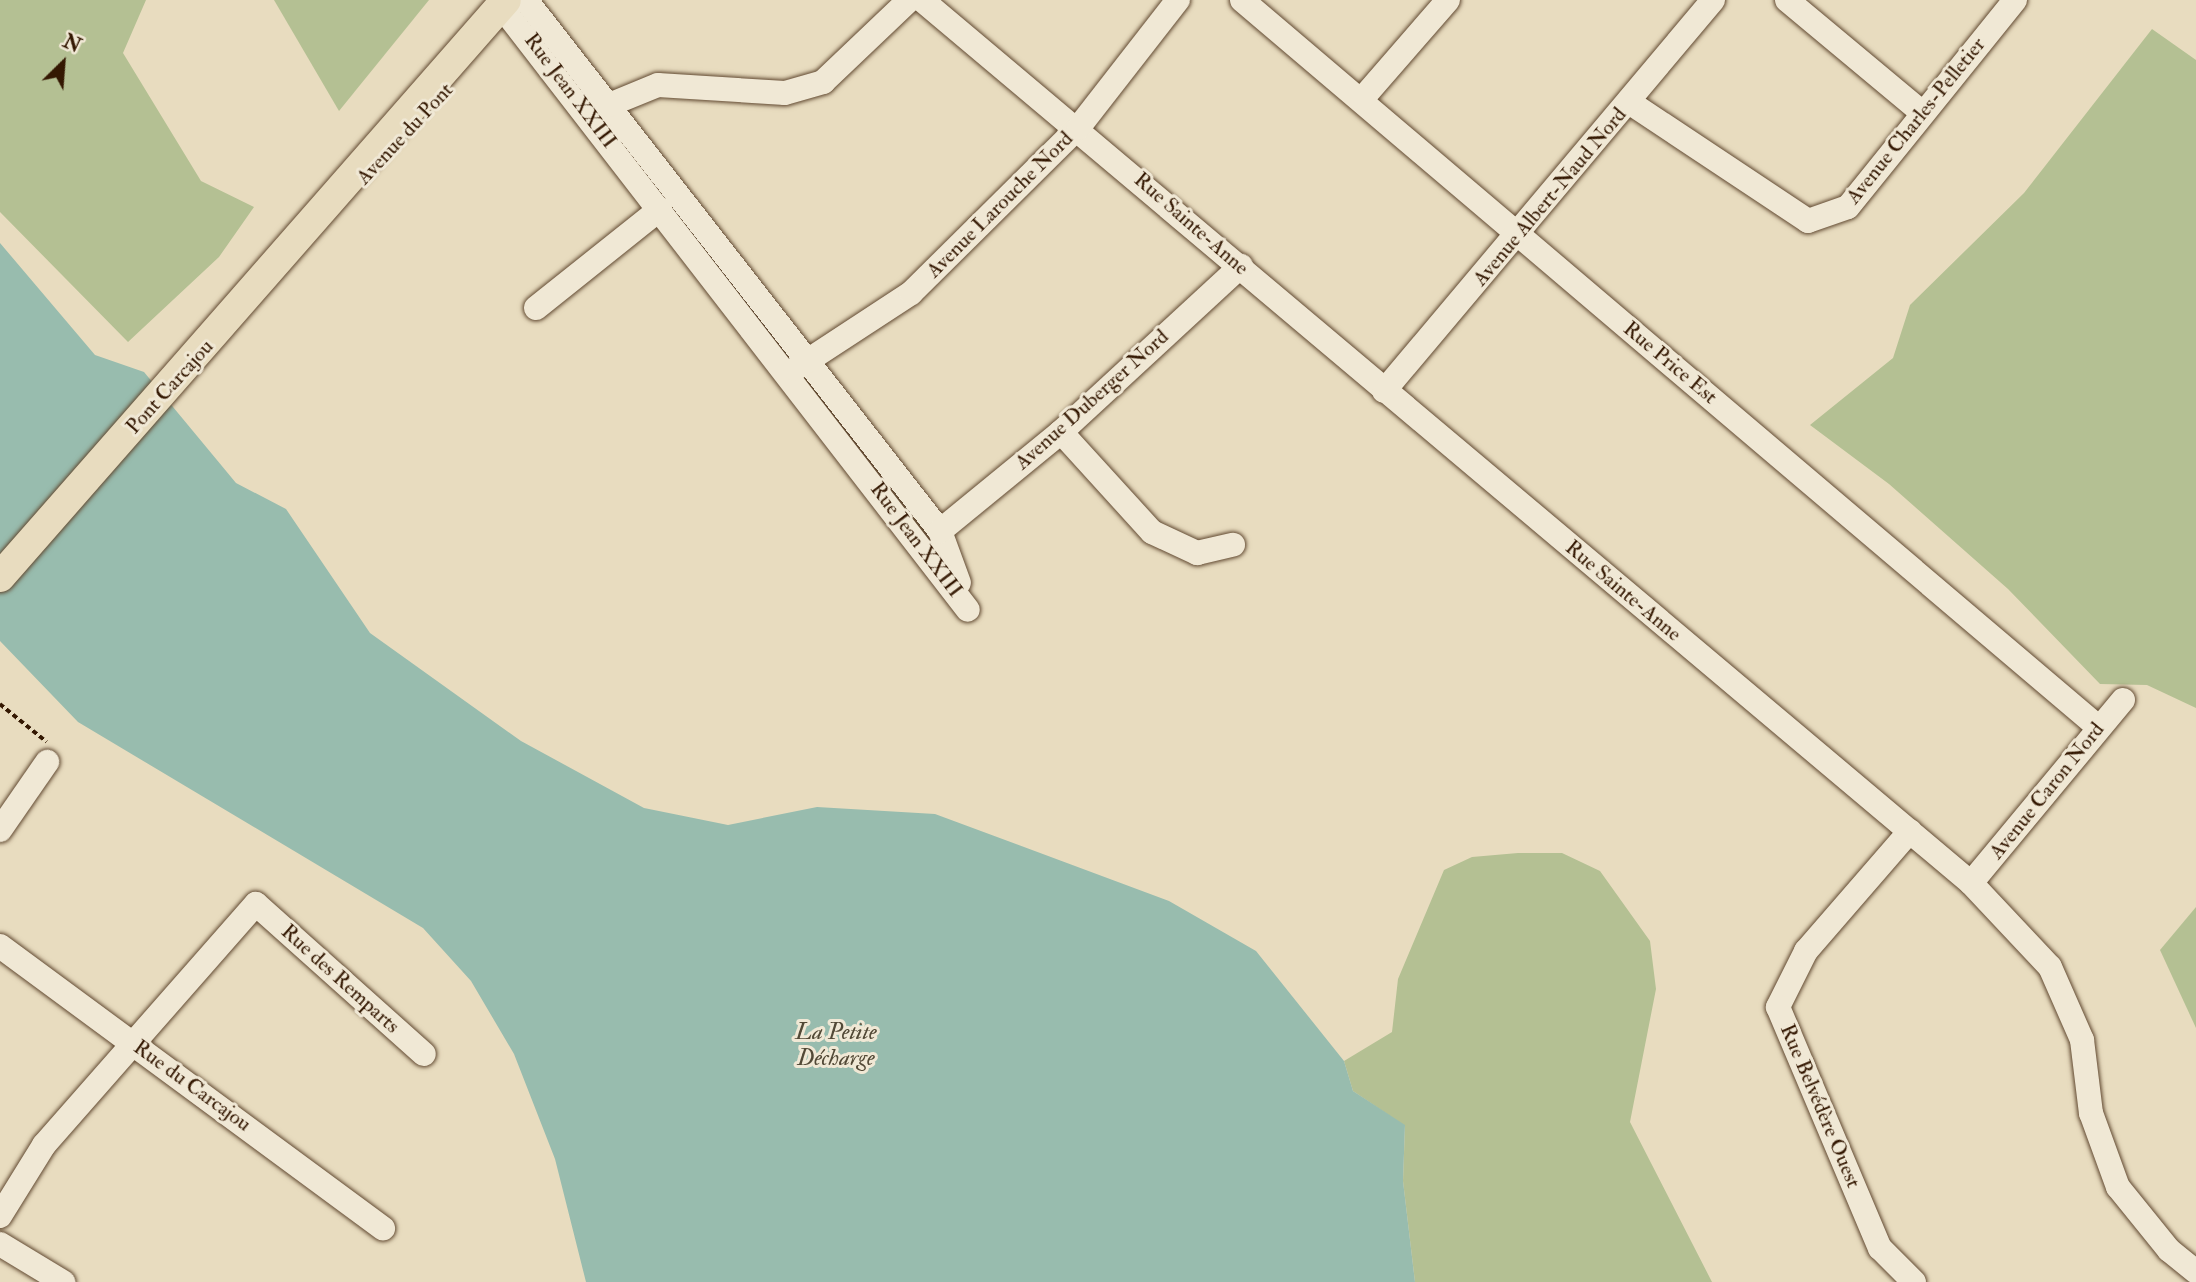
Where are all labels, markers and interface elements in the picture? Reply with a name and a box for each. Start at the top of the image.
north arrow [28,28,98,98]
street label: Rue Jean XXIII [518,28,622,154]
text: N [59,29,85,58]
street label: Avenue Charles-Pelletier [1841,33,1991,209]
street label: Avenue du Pont [351,78,459,190]
street label: Avenue Albert-Naud Nord [1468,103,1632,291]
street label: Avenue Larouche Nord [921,126,1079,284]
street label: Rue Sainte-Anne [1128,167,1254,281]
street label: Rue Price Est [1618,316,1722,410]
street label: Avenue Duberger Nord [1010,324,1174,476]
street label: Pont Carcajou [121,335,219,439]
street label: Rue Jean XXIII [864,477,968,603]
street label: Rue Sainte-Anne [1560,535,1686,647]
street label: Avenue Caron Nord [1984,718,2110,864]
street label: Rue des Remparts [276,919,404,1039]
water label: La Petite Décharge [795,1018,877,1072]
street label: Rue Belvédère Ouest [1774,1020,1866,1192]
street label: Rue du Carcajou [128,1035,256,1137]

